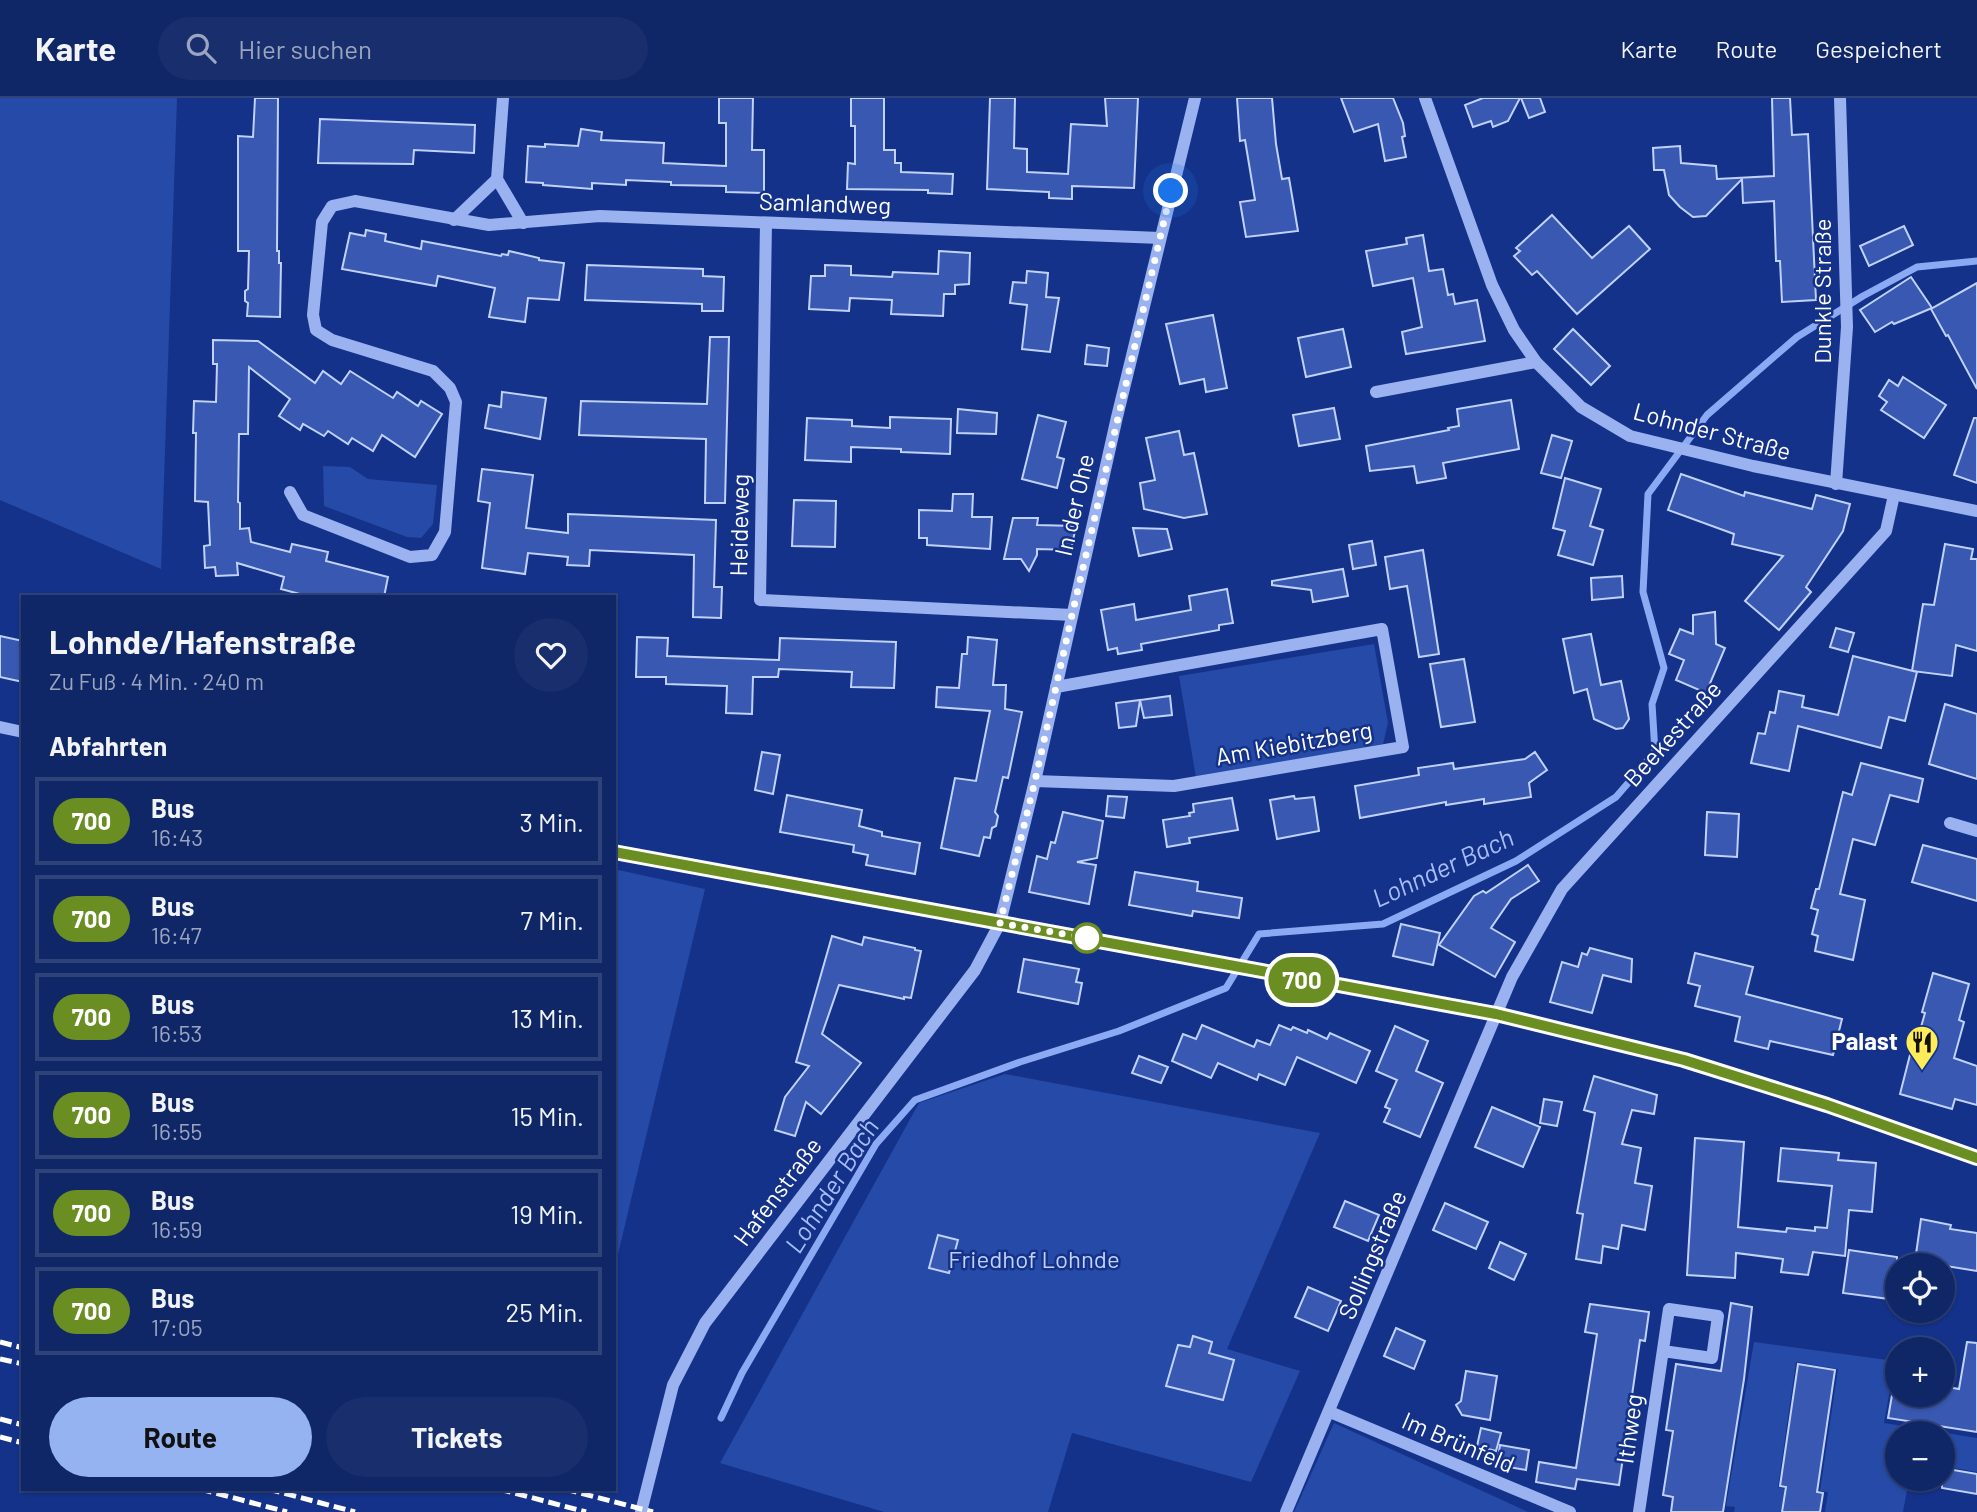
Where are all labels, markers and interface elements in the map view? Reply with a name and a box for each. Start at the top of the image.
search box [158,17,648,80]
text: Karte [35,28,116,68]
icon: search [182,29,220,67]
text: Hier suchen [238,33,372,64]
text: Karte [1620,34,1678,63]
text: Route [1716,34,1777,63]
text: Gespeichert [1815,34,1942,63]
your location [1153,173,1188,208]
street label: Samlandweg [758,186,892,219]
street label: Dunkle Straße [1807,218,1836,364]
street label: Lohnder Straße [1631,396,1794,465]
street label: In der Ohe [1048,451,1099,559]
street label: Heideweg [723,473,754,577]
button: heart [514,618,588,692]
text: Lohnde/Hafenstraße [49,621,356,661]
text: Zu Fuß · 4 Min. · 240 m [49,667,264,695]
street label: Beekestraße [1617,674,1727,792]
street label: Am Kiebitzberg [1213,714,1374,771]
text: Abfahrten [49,730,167,761]
text: Bus [151,792,194,823]
text: 700 [72,806,111,835]
text: 3 Min. [519,806,584,837]
water label: Lohnder Bach [1367,820,1518,913]
text: 16:43 [151,823,203,851]
text: Bus [151,890,194,921]
text: 700 [72,904,111,933]
text: 7 Min. [521,904,584,935]
text: 16:47 [151,921,202,949]
unlabelled marker [1072,923,1102,953]
line badge: 700 [1262,957,1342,1003]
text: 700 [1282,965,1322,994]
text: Bus [151,988,194,1019]
text: 700 [72,1002,111,1031]
text: 13 Min. [510,1002,584,1033]
text: 16:53 [151,1019,202,1047]
restaurant icon: Palast [1903,1023,1941,1072]
place label: Palast [1831,1026,1898,1055]
text: Bus [151,1086,194,1117]
text: 700 [72,1100,111,1129]
text: 15 Min. [510,1100,584,1131]
water label: Lohnder Bach [777,1112,884,1258]
text: 16:55 [151,1117,202,1145]
street label: Hafenstraße [727,1131,827,1251]
text: Bus [151,1184,194,1215]
street label: Sollingstraße [1331,1186,1412,1323]
text: 700 [72,1198,111,1227]
text: 19 Min. [510,1198,584,1229]
text: 16:59 [151,1215,203,1243]
park label: Friedhof Lohnde [948,1244,1120,1273]
map controls [1885,1253,1955,1491]
button: locate [1885,1253,1955,1323]
text: Bus [151,1282,194,1313]
text: 700 [72,1296,111,1325]
text: 25 Min. [506,1296,584,1327]
text: 17:05 [151,1313,203,1341]
button: + [1885,1337,1955,1407]
street label: Ithweg [1609,1392,1648,1466]
button: Route [49,1397,312,1477]
button: Tickets [326,1397,588,1477]
street label: Im Brünfeld [1398,1405,1519,1478]
button: − [1885,1421,1955,1491]

